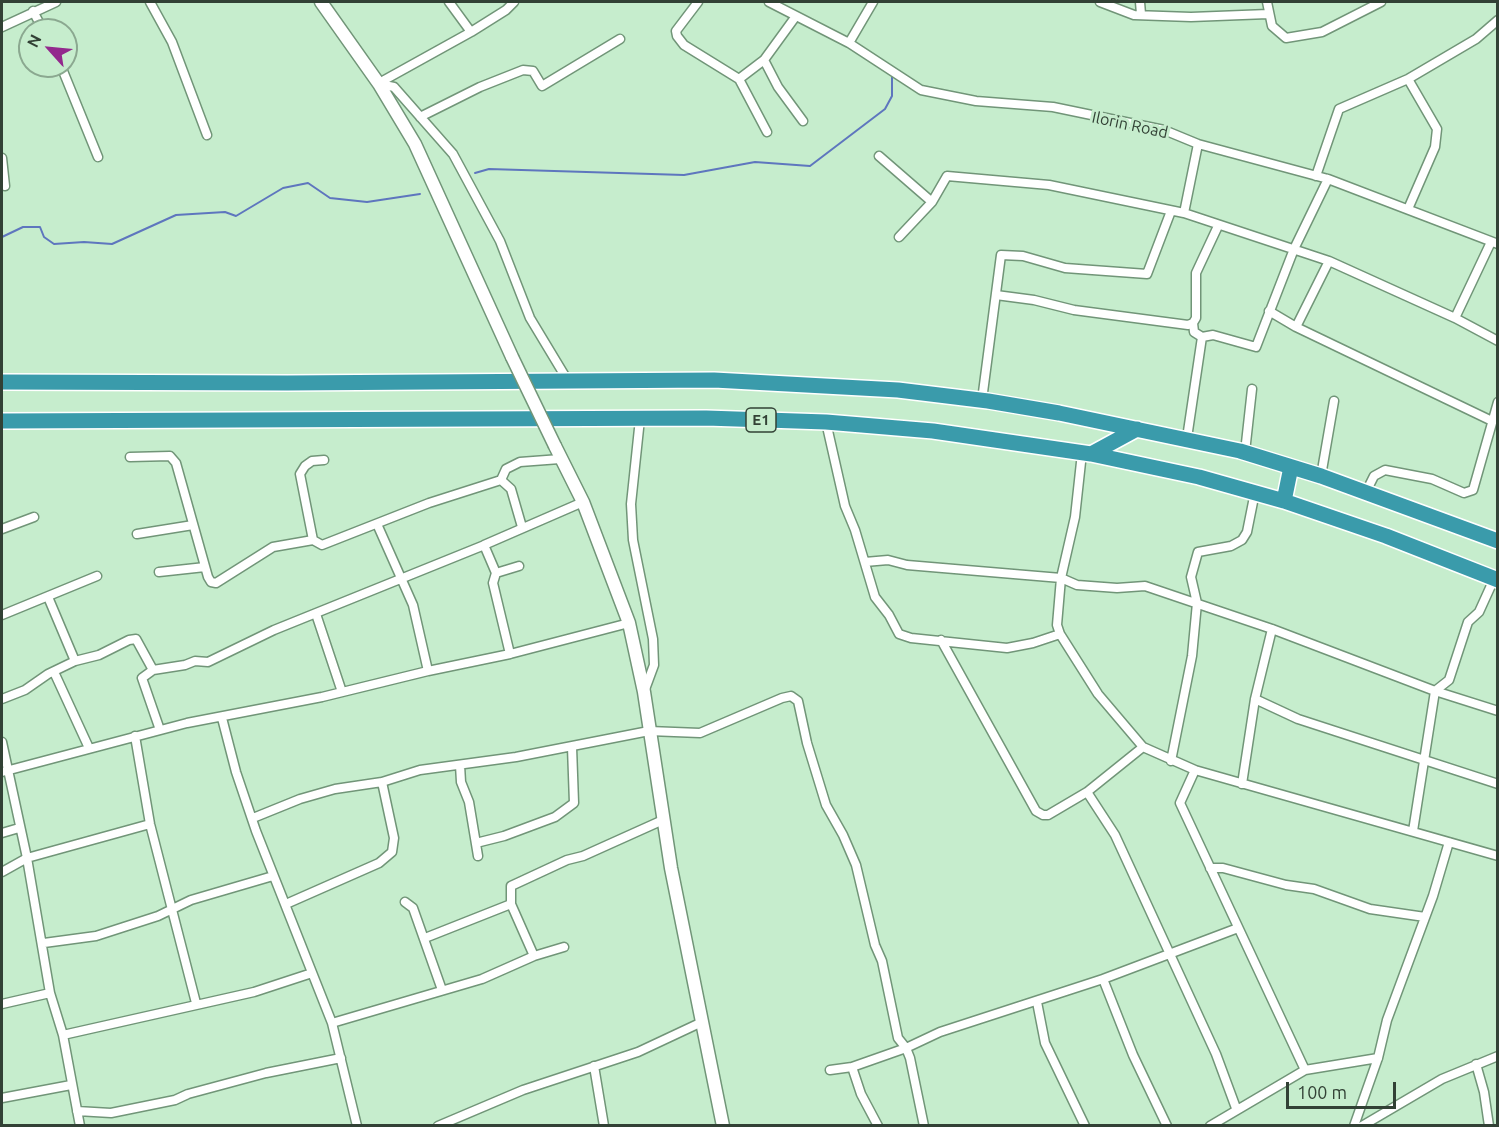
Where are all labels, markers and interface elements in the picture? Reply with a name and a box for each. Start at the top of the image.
north arrow [18,18,78,78]
text: N [23,31,44,50]
street label: Ilorin Road [1090,108,1170,142]
road number: E1 [746,408,776,432]
scale bar [1289,1070,1398,1108]
text: 100 m [1297,1082,1347,1102]

